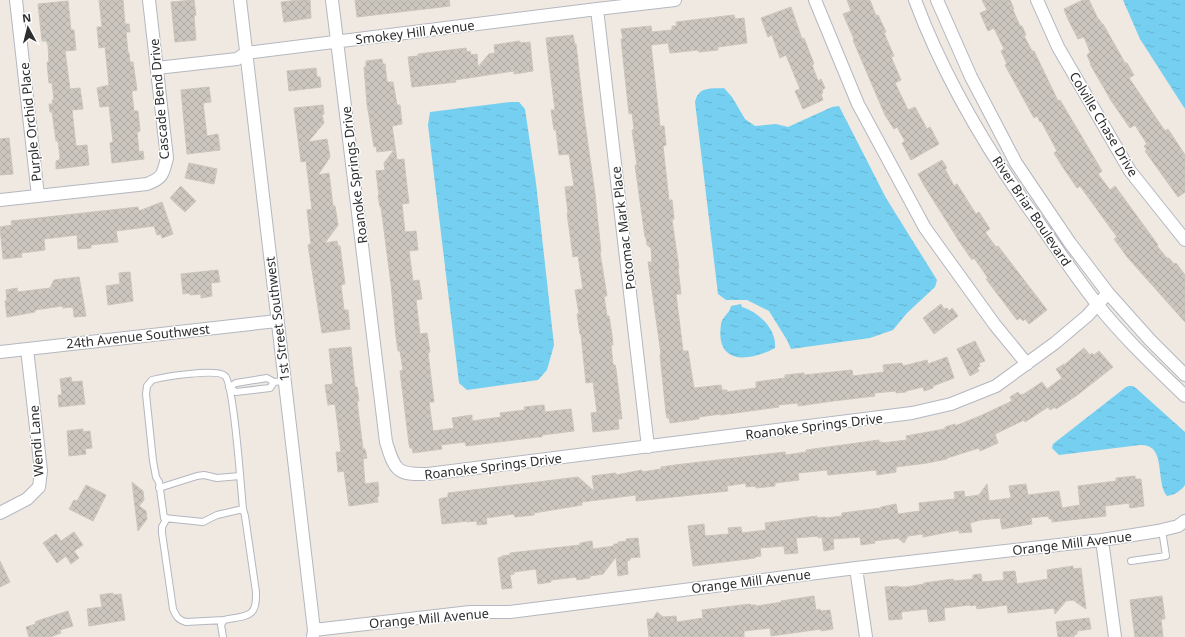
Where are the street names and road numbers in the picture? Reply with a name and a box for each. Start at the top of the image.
street label: Smokey Hill Avenue [354,16,476,48]
street label: Cascade Bend Drive [145,38,173,160]
street label: Purple Orchid Place [15,62,45,182]
street label: Colville Chase Drive [1066,68,1142,180]
street label: Roanoke Springs Drive [337,105,371,245]
street label: River Briar Boulevard [988,152,1076,270]
street label: Potomac Mark Place [606,165,640,291]
street label: 1st Street Southwest [260,255,294,382]
street label: 24th Avenue Southwest [65,319,211,352]
street label: Wendi Lane [25,405,47,477]
street label: Roanoke Springs Drive [744,409,884,443]
street label: Roanoke Springs Drive [423,449,563,483]
street label: Orange Mill Avenue [1011,527,1133,559]
street label: Orange Mill Avenue [690,565,812,597]
street label: Orange Mill Avenue [368,604,490,632]

